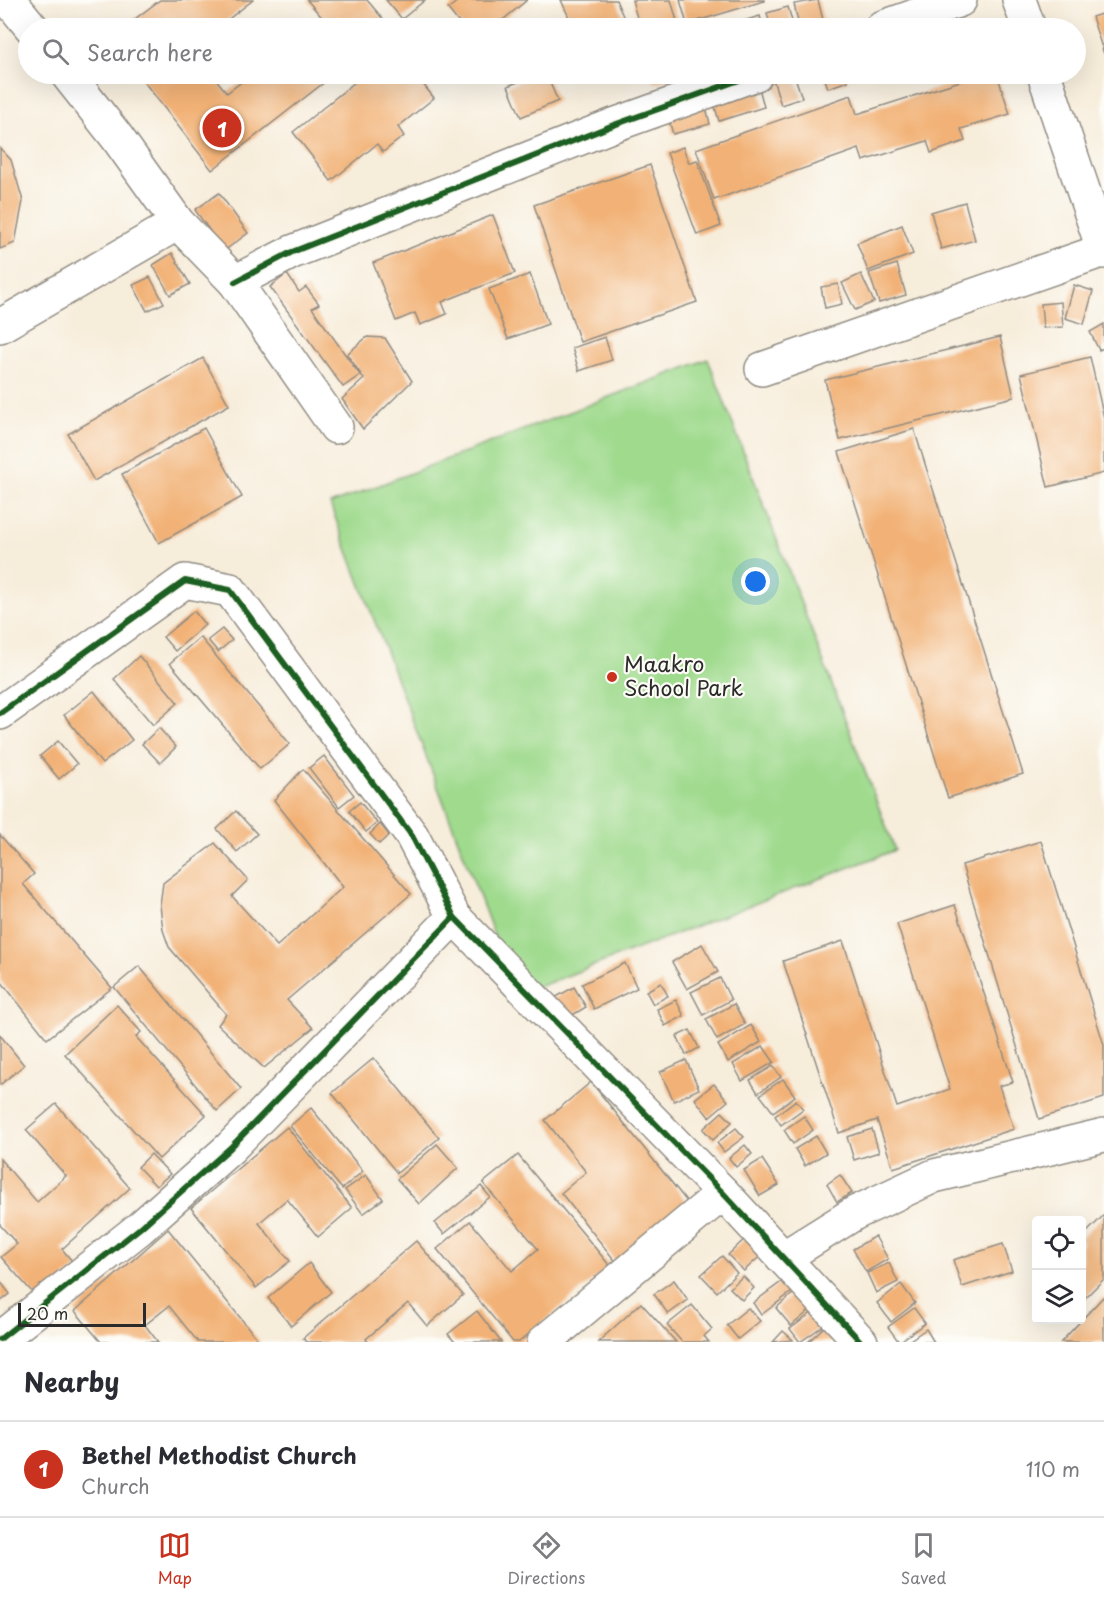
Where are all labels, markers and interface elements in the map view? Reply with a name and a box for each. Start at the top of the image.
search box [18,18,1086,84]
icon: search [39,35,72,68]
text: Search here [87,35,213,68]
pin: 1 [202,106,242,150]
your location [741,567,770,596]
place label: Maakro School Park [624,647,744,703]
marker: Maakro School Park [605,670,619,684]
map controls [1032,1216,1086,1324]
button: locate [1032,1216,1086,1270]
button: layers [1032,1270,1086,1324]
scale bar [18,1300,146,1328]
text: 20 m [27,1301,68,1325]
text: Nearby [24,1362,119,1401]
text: Bethel Methodist Church [81,1438,357,1471]
text: 1 [39,1454,48,1484]
text: 110 m [1026,1454,1080,1484]
text: Church [81,1471,150,1501]
tab: Map [158,1529,192,1589]
tab: Directions [507,1529,585,1589]
tab: Saved [901,1529,946,1589]

